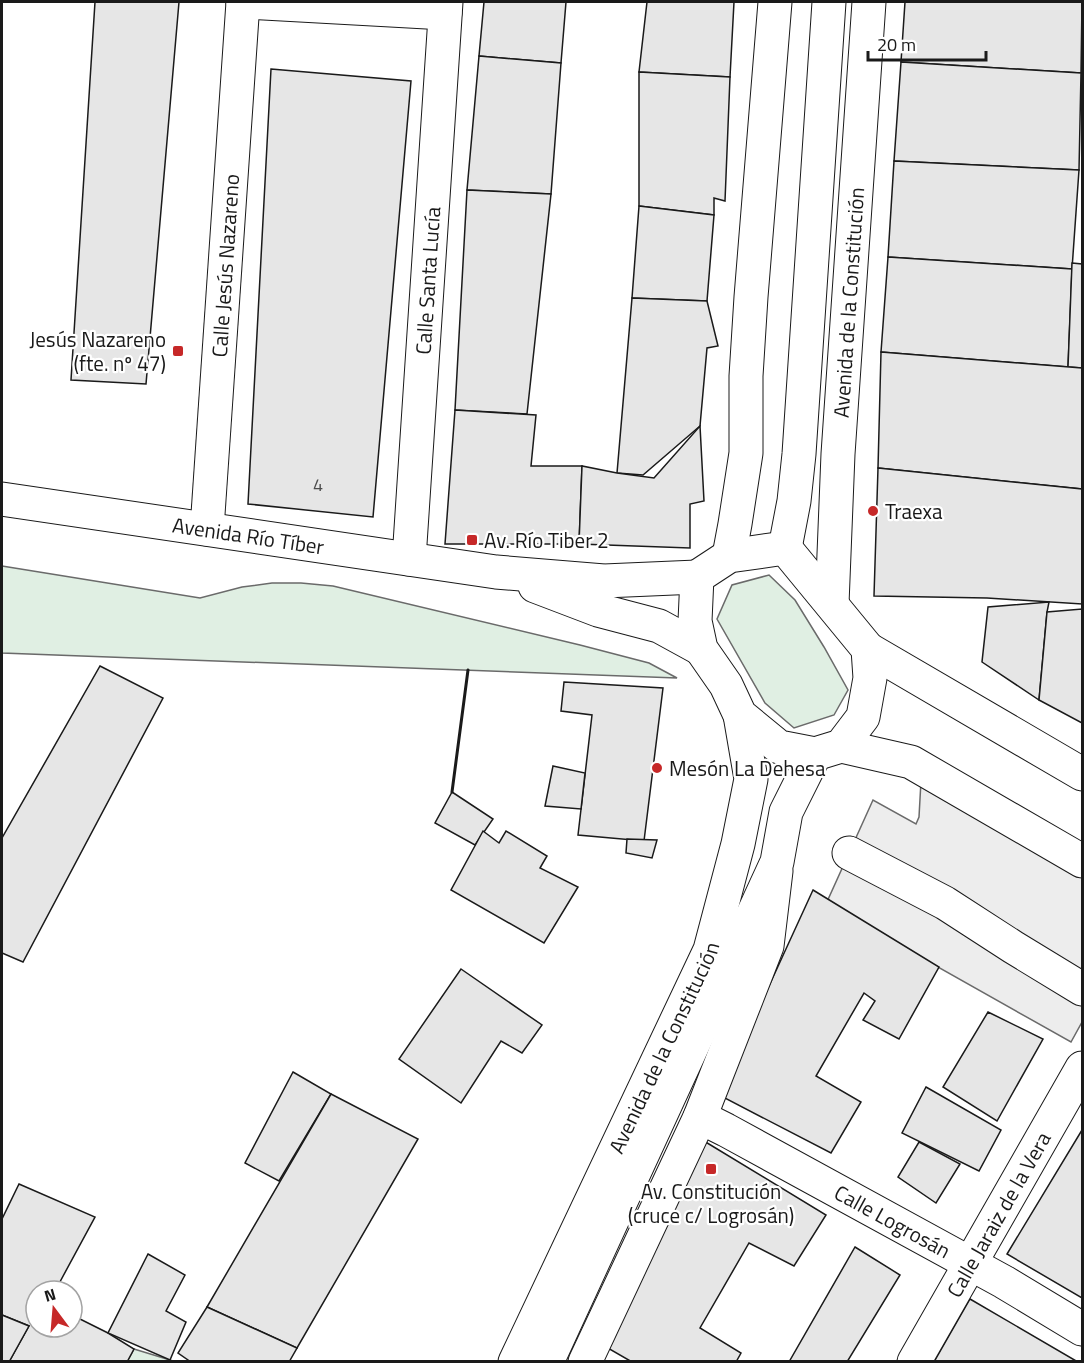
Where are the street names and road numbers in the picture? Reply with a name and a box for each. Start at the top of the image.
street label: Calle Jesús Nazareno [203,173,247,358]
street label: Avenida de la Constitución [825,186,872,419]
street label: Calle Santa Lucía [407,205,448,356]
street label: Avenida Río Tíber [170,508,326,562]
street label: Avenida de la Constitución [600,938,727,1159]
street label: Calle Jaraiz de la Vera [938,1125,1059,1303]
street label: Calle Logrosán [829,1176,957,1266]

